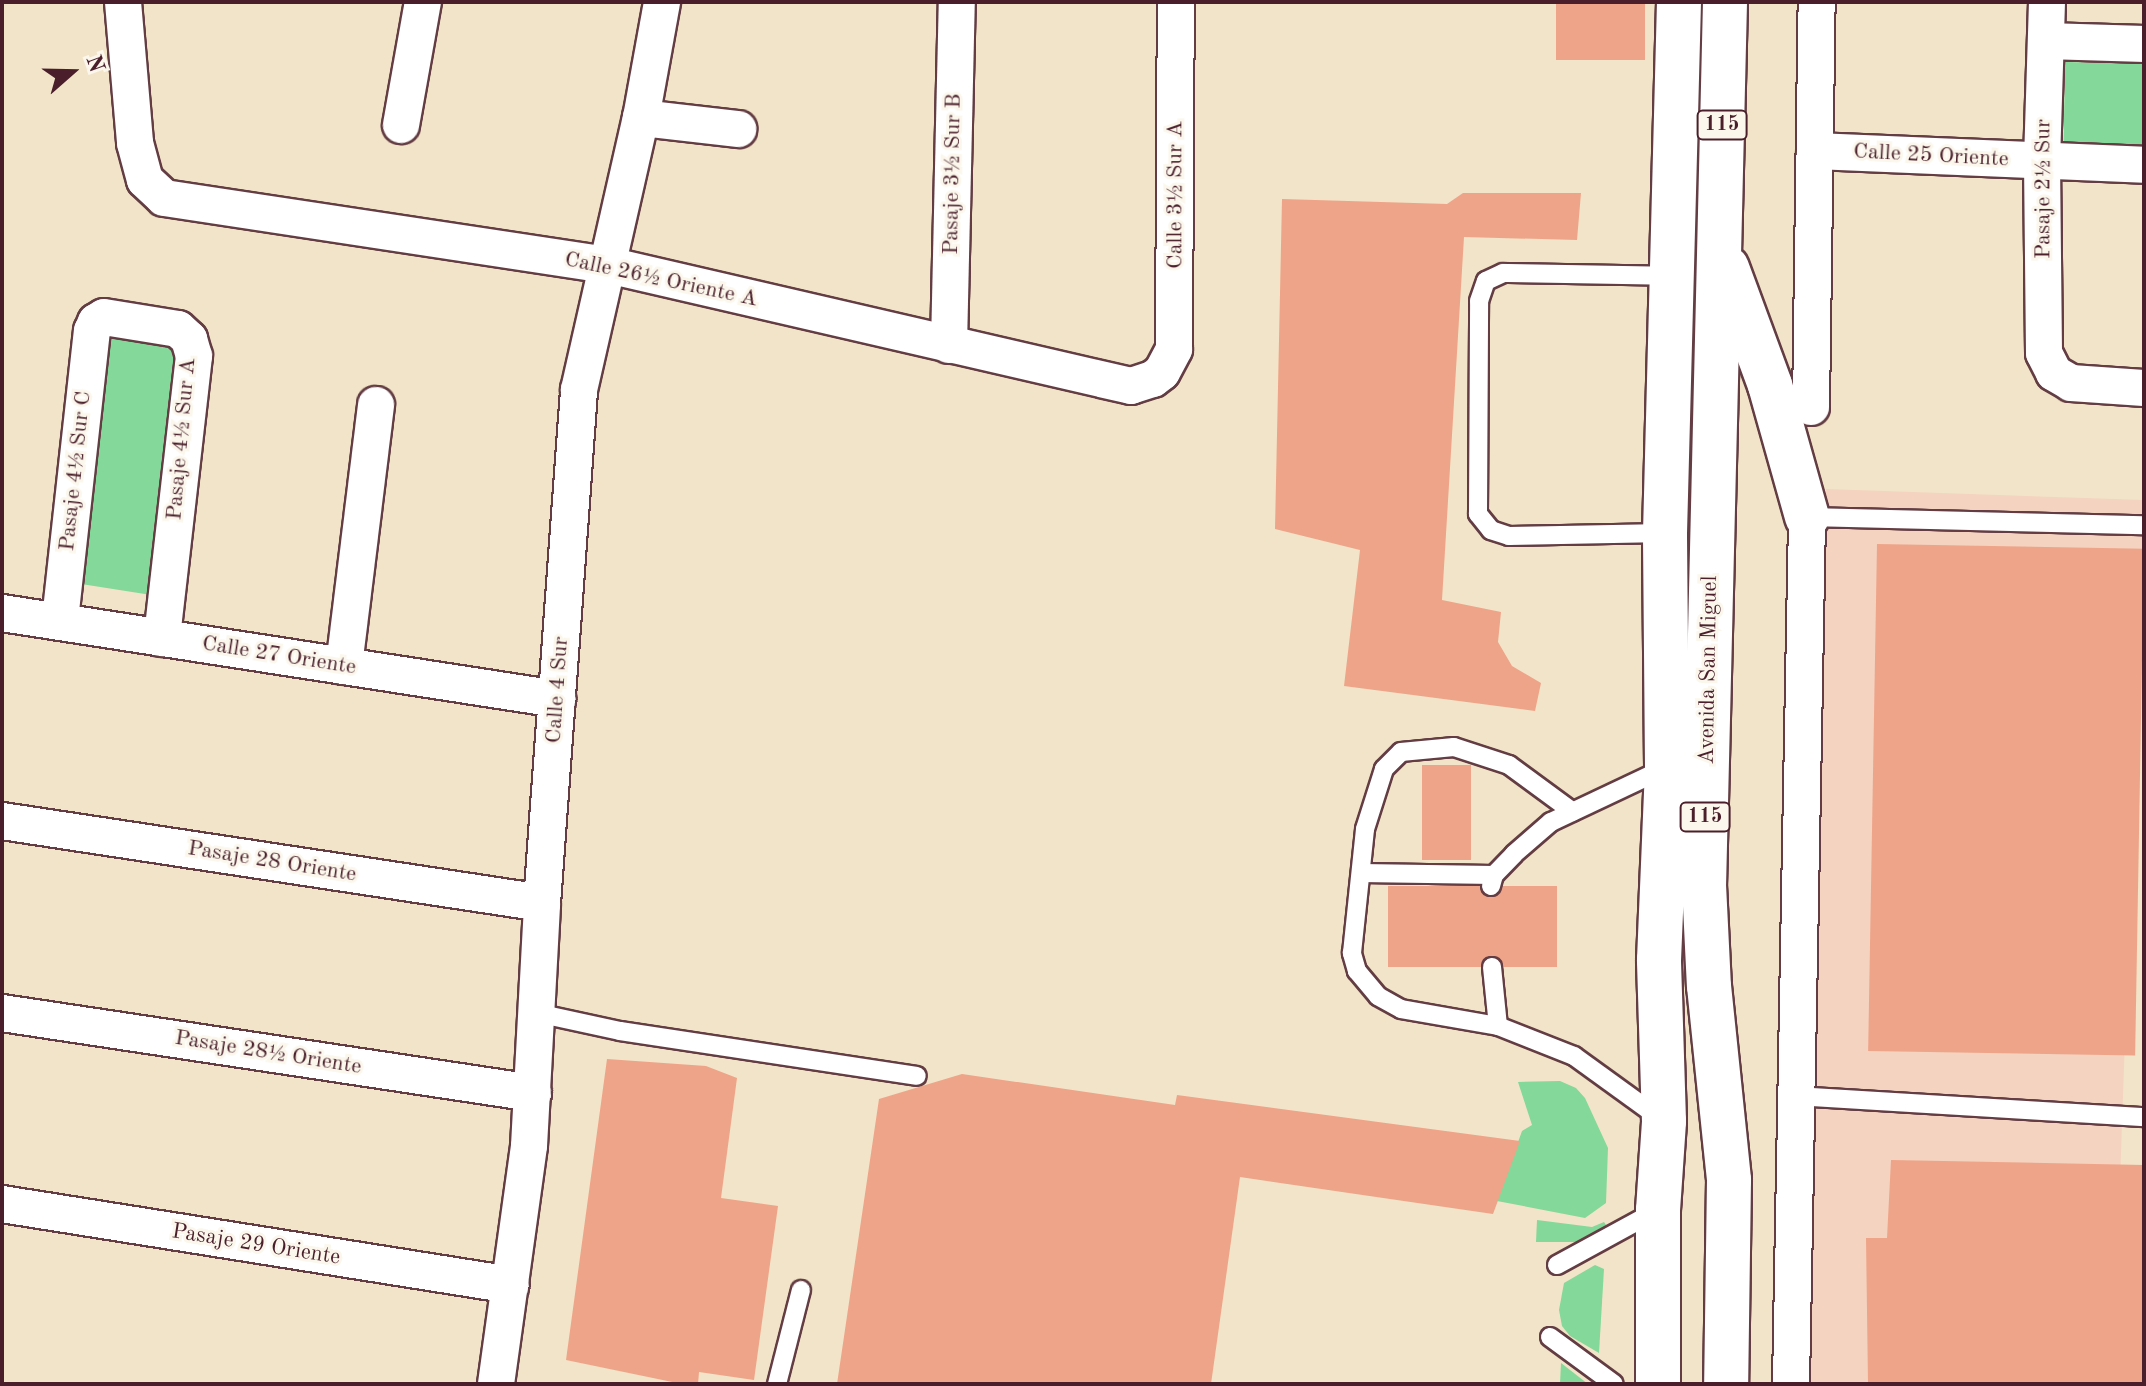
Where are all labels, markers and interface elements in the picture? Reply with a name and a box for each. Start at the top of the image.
north arrow [32,32,112,112]
text: N [81,52,108,75]
street label: Pasaje 3½ Sur B [938,93,968,255]
road number: 115 [1696,109,1748,141]
street label: Pasaje 2½ Sur [2031,119,2057,259]
street label: Calle 3½ Sur A [1163,121,1189,269]
street label: Calle 25 Oriente [1853,139,2009,173]
street label: Calle 26½ Oriente A [562,247,760,313]
street label: Pasaje 4½ Sur A [162,357,202,521]
street label: Pasaje 4½ Sur C [54,390,98,552]
street label: Avenida San Miguel [1694,575,1724,765]
street label: Calle 27 Oriente [200,631,358,681]
street label: Calle 4 Sur [541,636,575,744]
road number: 115 [1679,801,1731,833]
street label: Pasaje 28 Oriente [186,836,358,888]
street label: Pasaje 28½ Oriente [173,1025,363,1081]
street label: Pasaje 29 Oriente [170,1219,342,1271]

